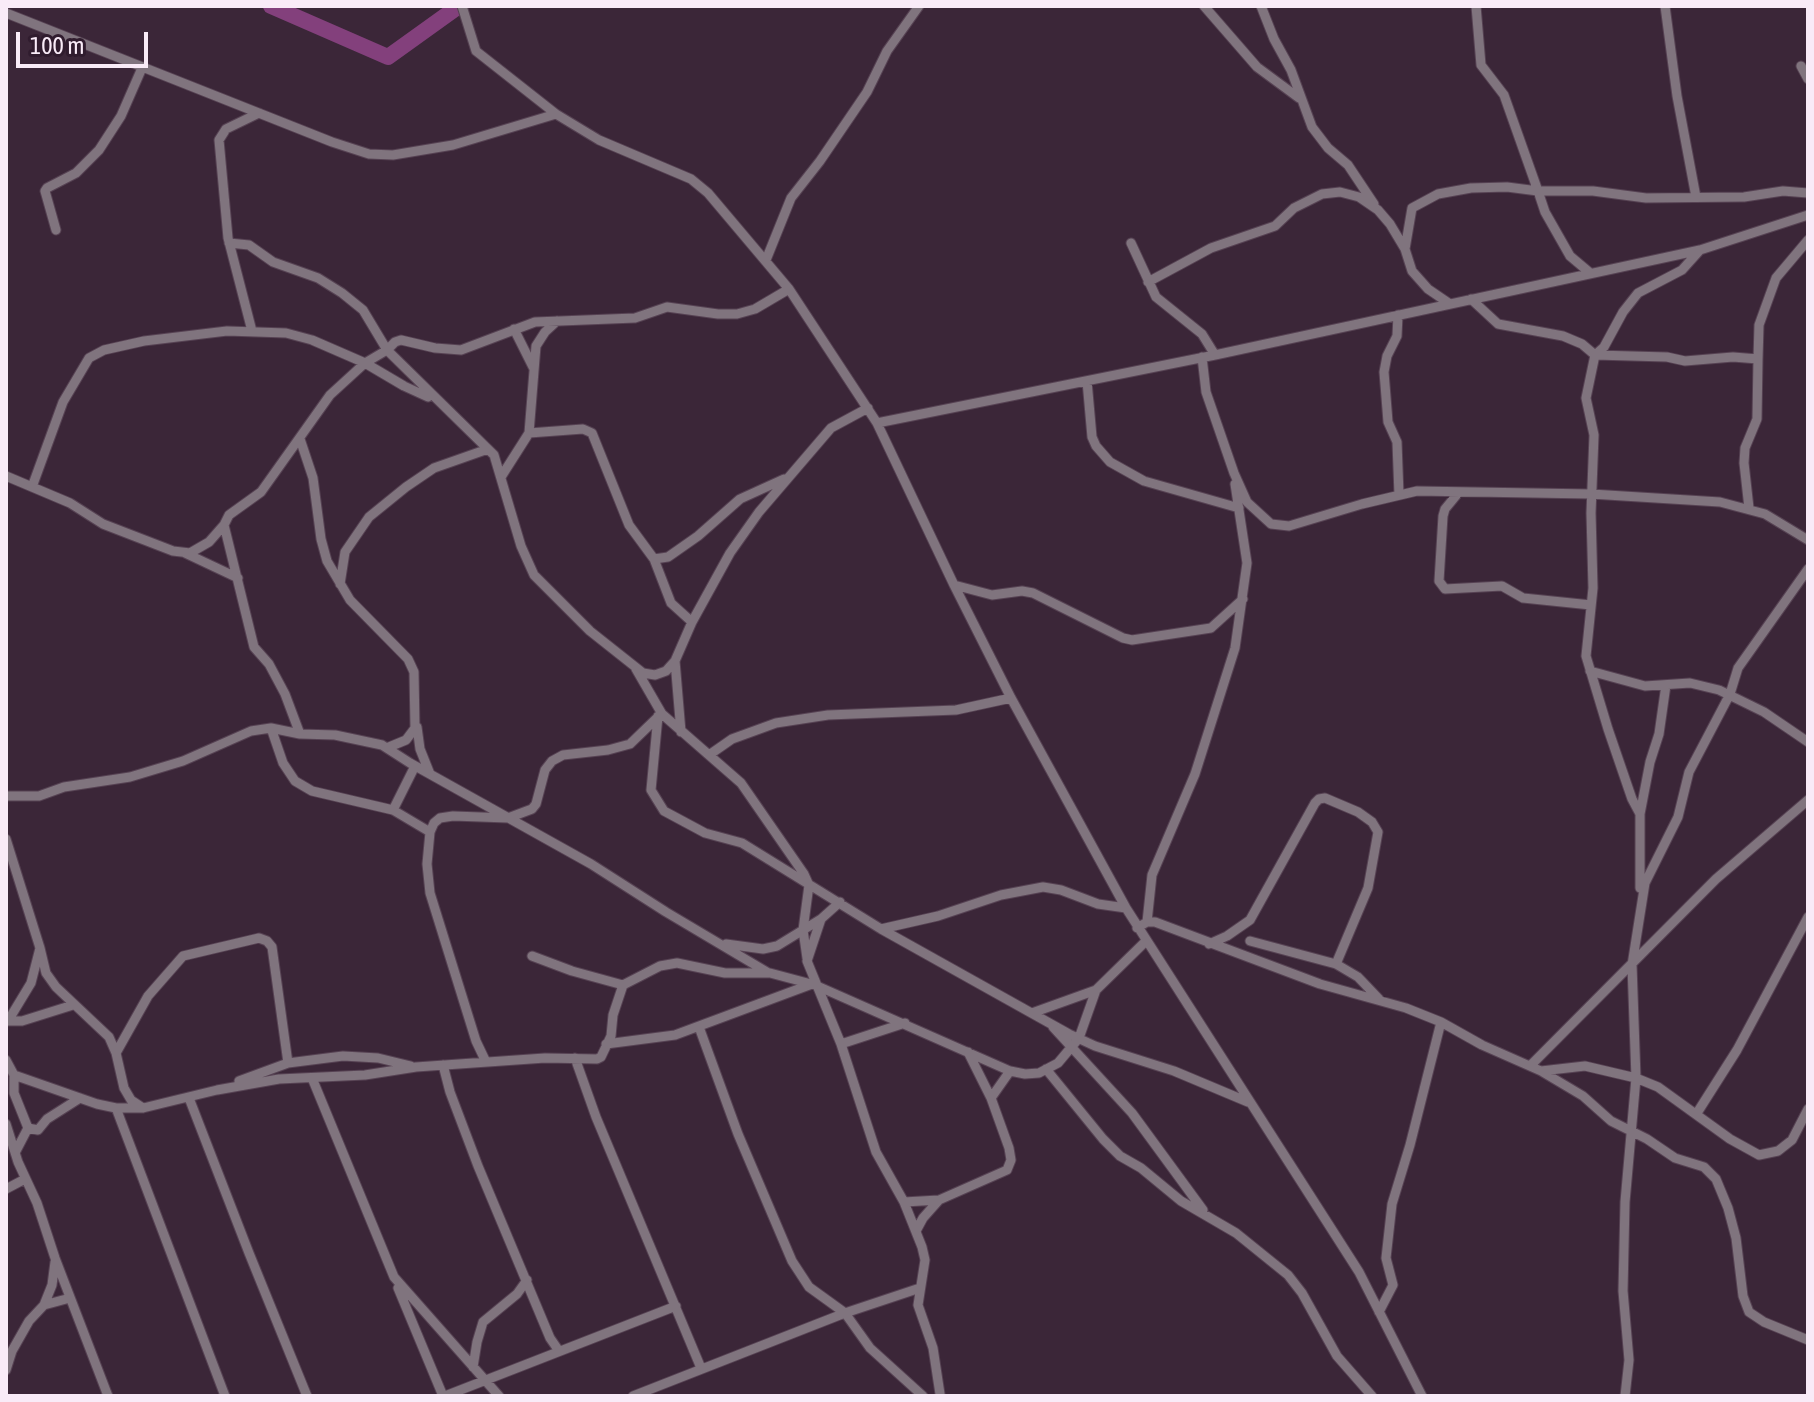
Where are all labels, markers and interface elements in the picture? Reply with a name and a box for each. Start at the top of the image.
scale bar [20,16,152,66]
text: 100 m [30,32,84,59]

